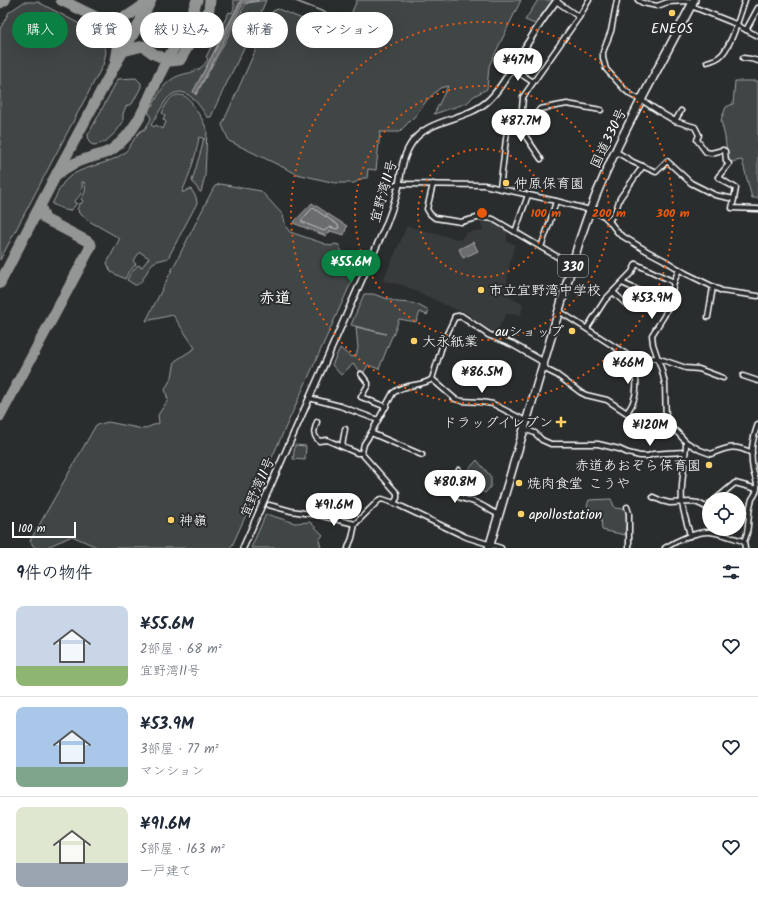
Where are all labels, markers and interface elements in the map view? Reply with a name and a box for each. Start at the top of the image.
marker: ENEOS [667,8,677,18]
chip: 購入 [12,12,68,48]
chip: 賃貸 [76,12,132,48]
chip: 絞り込み [140,12,224,48]
chip: 新着 [232,12,288,48]
chip: マンション [296,12,393,48]
place label: ENEOS [651,18,694,40]
pin: ¥47M [494,48,542,82]
text: ¥47M [502,50,534,71]
street label: 国道330号 [585,104,633,172]
pin: ¥87.7M [488,109,554,143]
text: ¥87.7M [501,111,541,132]
street label: 宜野湾11号 [364,157,403,225]
place label: 仲原保育園 [514,173,584,195]
marker: 仲原保育園 [501,178,511,188]
text: 100 m [531,204,561,223]
text: 200 m [592,204,626,223]
text: 300 m [655,204,690,223]
centre of rings [475,206,489,220]
pin: ¥55.6M [318,250,384,284]
text: ¥55.6M [330,252,372,273]
road number: 330 [558,255,588,277]
place label: 市立宜野湾中学校 [489,280,601,302]
marker: 市立宜野湾中学校 [476,285,486,295]
district label: 赤道 [259,286,291,311]
pin: ¥53.9M [619,286,685,320]
text: ¥53.9M [631,288,673,309]
place label: auショップ [495,321,564,343]
marker: auショップ [567,326,577,336]
place label: 大永紙業 [422,331,478,353]
marker: 大永紙業 [409,336,419,346]
pin: ¥66M [604,351,652,385]
text: ¥66M [612,353,644,374]
pin: ¥86.5M [449,360,515,394]
text: ¥86.5M [461,362,503,383]
place label: ドラッグイレブン [443,412,553,434]
pin: ¥120M [622,413,678,447]
text: ¥120M [632,415,668,436]
marker: ドラッグイレブン [556,417,566,427]
street label: 宜野湾11号 [235,453,281,521]
place label: 赤道あおぞら保育園 [575,455,701,477]
marker: 赤道あおぞら保育園 [704,460,714,470]
pin: ¥80.8M [422,470,488,504]
text: ¥80.8M [434,472,476,493]
place label: 焼肉食堂 こうや [527,473,631,495]
marker: 焼肉食堂 こうや [514,478,524,488]
map controls [702,492,746,536]
button: locate [702,492,746,536]
pin: ¥91.6M [301,493,367,527]
text: ¥91.6M [315,495,353,516]
place label: apollostation [529,504,602,526]
marker: apollostation [516,509,526,519]
place label: 神嶺 [179,510,207,532]
marker: 神嶺 [166,515,176,525]
scale bar [12,520,76,539]
text: 100 m [18,520,46,538]
text: 9件の物件 [16,560,93,587]
icon: filters [720,561,742,583]
text: ¥55.6M [140,611,194,638]
icon: home [48,622,96,670]
icon: heart [720,635,742,657]
text: 2部屋 · 68 m² [140,639,222,660]
text: 宜野湾11号 [140,661,200,682]
text: ¥53.9M [140,711,194,738]
icon: home [48,723,96,771]
icon: heart [720,736,742,758]
text: 3部屋 · 77 m² [140,739,218,760]
text: マンション [140,761,204,782]
text: ¥91.6M [140,811,190,838]
icon: home [48,823,96,871]
icon: heart [720,836,742,858]
text: 5部屋 · 163 m² [140,839,225,860]
text: 一戸建て [140,861,192,882]

